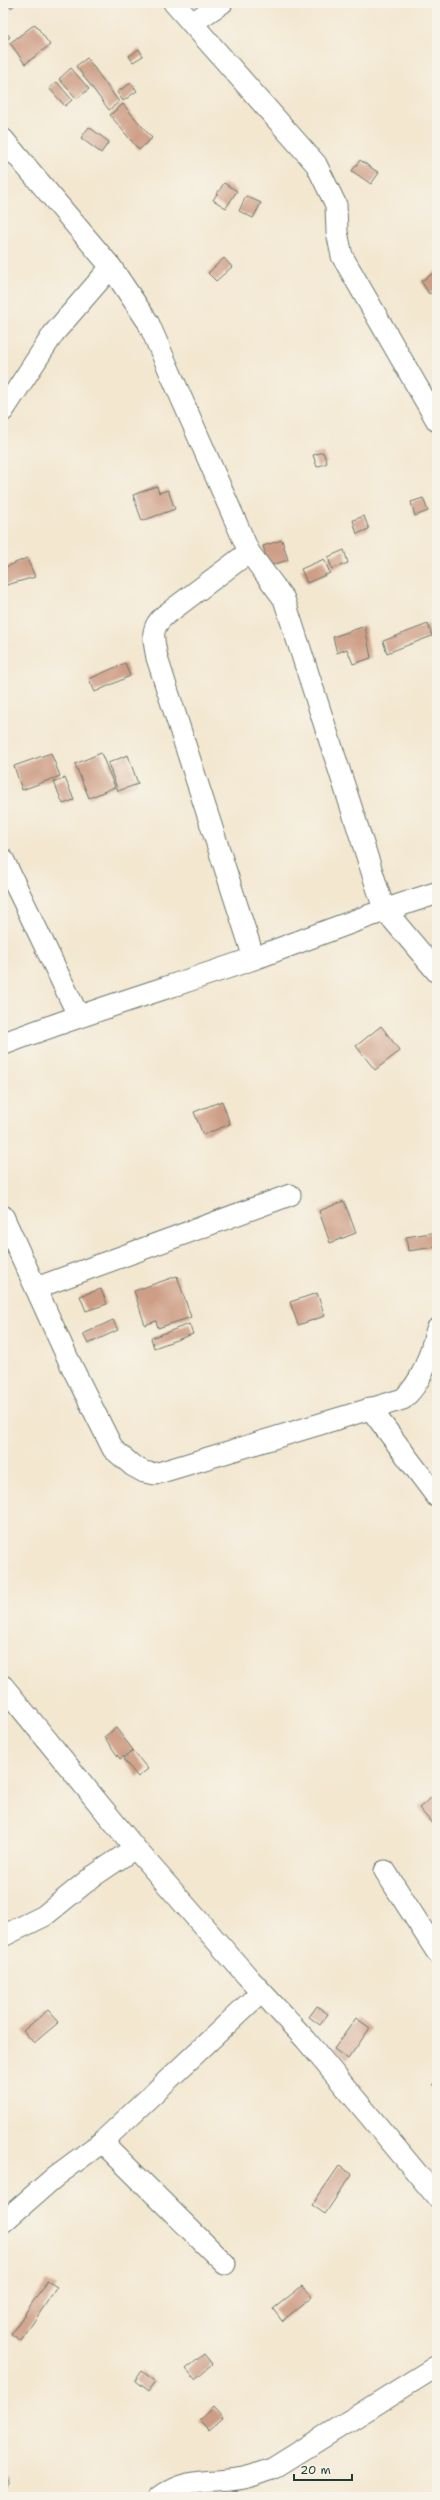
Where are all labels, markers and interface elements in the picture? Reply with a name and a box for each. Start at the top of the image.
scale bar [294,2456,352,2482]
text: 20 m [300,2462,331,2478]

